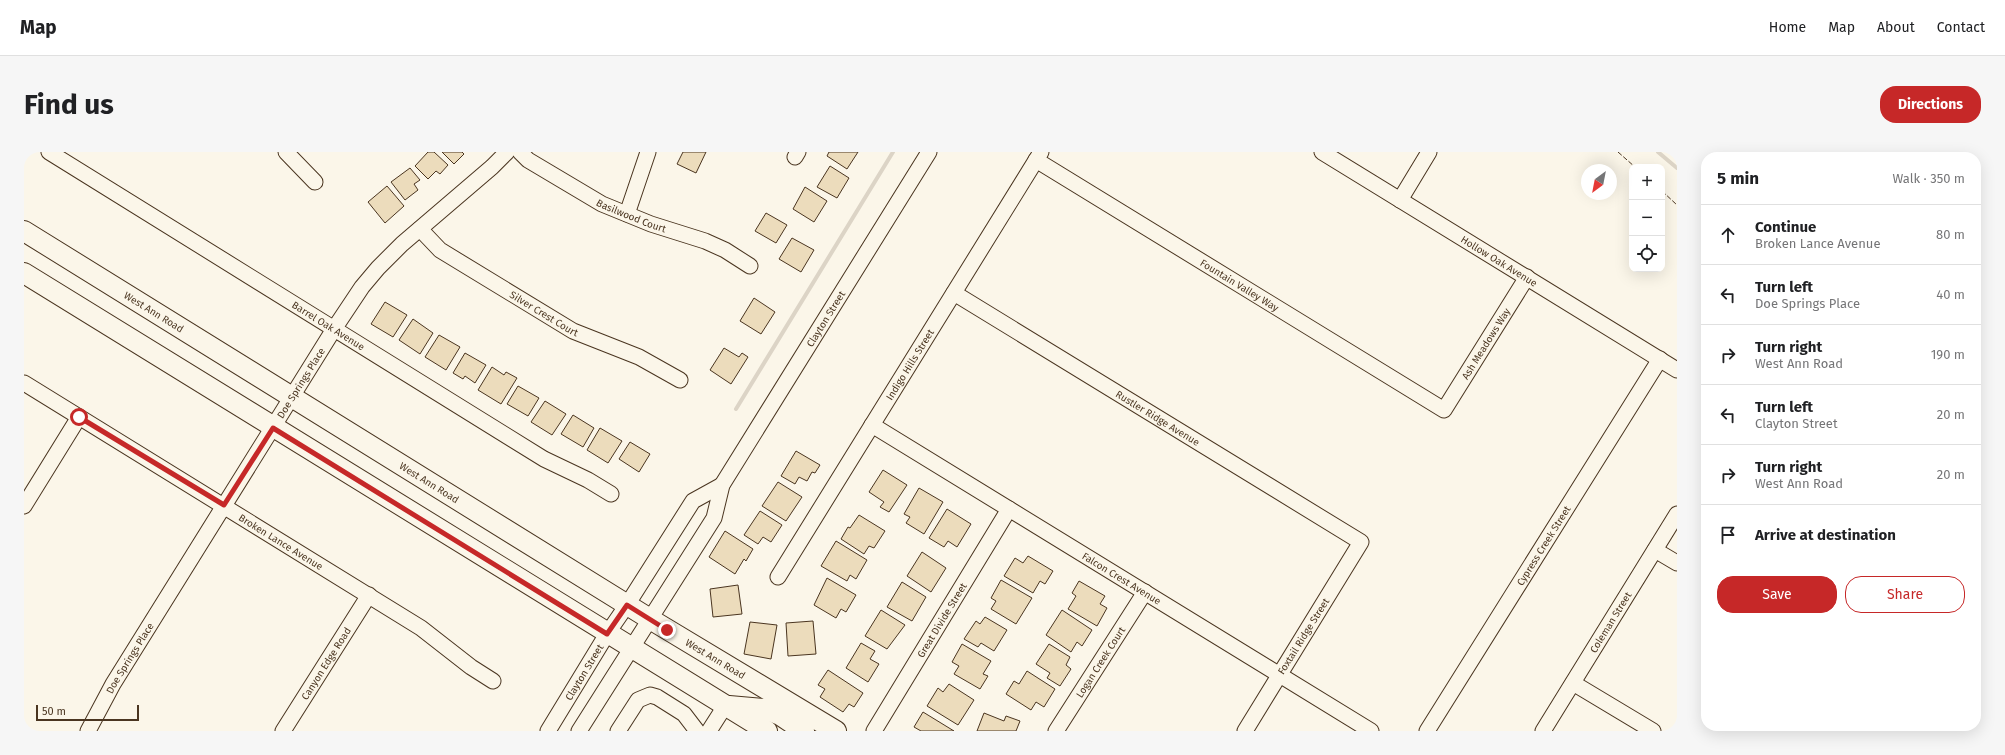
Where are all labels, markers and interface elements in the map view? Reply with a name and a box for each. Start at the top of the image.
text: Map [20,16,57,39]
text: Home [1769,19,1806,36]
text: Map [1828,19,1855,36]
text: About [1877,19,1915,36]
text: Contact [1937,19,1985,36]
button: Directions [1880,86,1981,123]
text: Find us [24,88,114,121]
north arrow [1581,164,1617,200]
map controls [1629,164,1665,272]
button: + [1629,164,1665,200]
text: 5 min [1717,168,1759,189]
text: Walk · 350 m [1892,171,1965,186]
street label: Basilwood Court [594,197,668,235]
button: − [1629,200,1665,236]
text: Continue [1755,218,1816,236]
icon: ahead [1717,224,1739,246]
text: 80 m [1936,227,1965,242]
street label: Hollow Oak Avenue [1458,234,1539,290]
button: locate [1629,236,1665,272]
text: Broken Lance Avenue [1755,236,1880,251]
street label: Fountain Valley Way [1198,257,1281,314]
text: Turn left [1755,278,1813,296]
icon: left [1717,284,1739,306]
text: 40 m [1936,287,1965,302]
street label: West Ann Road [122,289,186,335]
street label: Silver Crest Court [507,289,580,340]
street label: Clayton Street [804,289,848,349]
text: Doe Springs Place [1755,296,1860,311]
street label: Barrel Oak Avenue [289,299,367,353]
street label: Ash Meadows Way [1460,306,1513,382]
street label: Indigo Hills Street [884,327,937,403]
text: Turn right [1755,338,1822,356]
icon: right [1717,344,1739,366]
street label: Doe Springs Place [275,346,328,421]
text: 190 m [1931,347,1965,362]
text: West Ann Road [1755,356,1843,371]
street label: Rustler Ridge Avenue [1113,388,1202,449]
text: Turn left [1755,398,1813,416]
icon: left [1717,404,1739,426]
text: 20 m [1937,407,1965,422]
route start [70,408,88,426]
text: Clayton Street [1755,416,1838,431]
text: Turn right [1755,458,1822,476]
street label: West Ann Road [397,460,461,506]
icon: right [1717,464,1739,486]
text: 20 m [1937,467,1965,482]
text: West Ann Road [1755,476,1843,491]
street label: Cypress Creek Street [1515,504,1574,588]
street label: Broken Lance Avenue [236,512,325,573]
icon: arrive [1717,524,1739,546]
text: Arrive at destination [1755,526,1896,544]
street label: Falcon Crest Avenue [1080,550,1163,608]
button: Save [1717,576,1837,613]
button: Share [1845,576,1965,613]
street label: Great Divide Street [915,581,970,660]
street label: Coleman Street [1588,590,1635,655]
street label: Foxtail Ridge Street [1276,596,1332,677]
street label: Doe Springs Place [104,621,157,696]
route end [658,621,676,639]
street label: Logan Creek Court [1074,624,1128,700]
street label: Canyon Edge Road [299,625,354,702]
street label: West Ann Road [683,637,747,682]
street label: Clayton Street [563,642,607,703]
scale bar [36,703,139,722]
text: 50 m [42,705,66,718]

